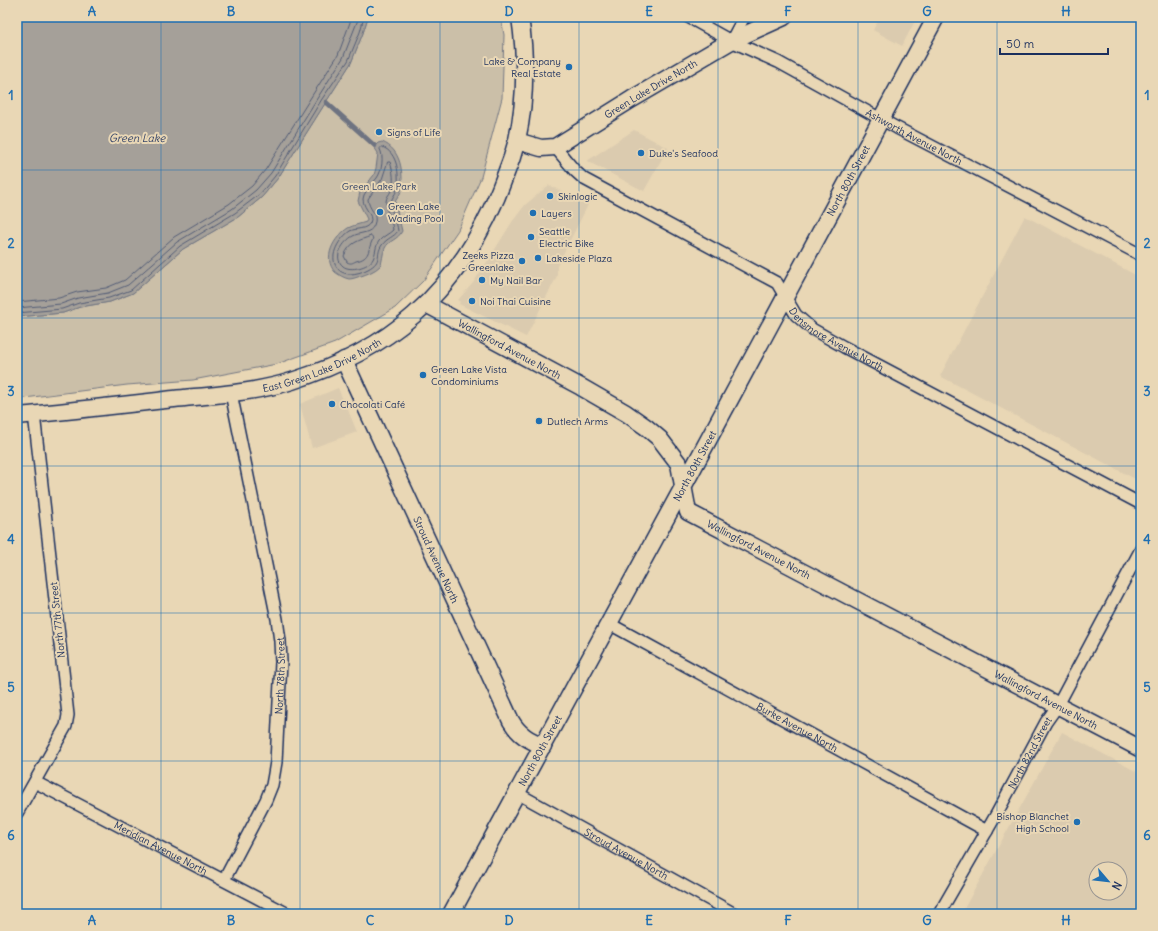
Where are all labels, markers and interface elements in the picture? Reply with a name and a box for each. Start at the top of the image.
text: A [88,3,97,20]
text: B [227,3,236,20]
text: C [366,3,375,20]
text: D [504,3,514,20]
text: E [645,3,653,20]
text: F [784,3,792,20]
text: G [922,3,932,20]
text: H [1061,3,1071,20]
scale bar [1000,30,1108,56]
text: 50 m [1006,36,1035,51]
place label: Lake & Company Real Estate [483,55,561,80]
street label: Green Lake Drive North [602,56,700,122]
marker: Lake & Company Real Estate [564,62,574,72]
text: 1 [8,87,14,104]
text: 1 [1144,87,1150,104]
street label: Ashworth Avenue North [863,106,965,168]
place label: Signs of Life [387,126,440,139]
marker: Signs of Life [374,127,384,137]
water label: Green Lake [109,131,166,145]
street label: North 80th Street [824,142,873,219]
place label: Duke's Seafood [649,147,718,160]
marker: Duke's Seafood [636,148,646,158]
park label: Green Lake Park [342,180,416,193]
place label: Skinlogic [558,190,597,203]
marker: Skinlogic [545,191,555,201]
place label: Green Lake Wading Pool [388,200,444,225]
marker: Green Lake Wading Pool [375,207,385,217]
place label: Layers [541,207,572,220]
marker: Layers [528,208,538,218]
place label: Seattle Electric Bike [539,225,594,250]
marker: Seattle Electric Bike [526,232,536,242]
text: 2 [7,235,15,252]
text: 2 [1143,235,1151,252]
place label: Zeeks Pizza - Greenlake [461,249,514,274]
place label: Lakeside Plaza [546,252,613,265]
marker: Lakeside Plaza [533,253,543,263]
marker: Zeeks Pizza - Greenlake [517,256,527,266]
place label: My Nail Bar [490,274,542,287]
marker: My Nail Bar [477,275,487,285]
place label: Noi Thai Cuisine [480,295,551,308]
marker: Noi Thai Cuisine [467,296,477,306]
street label: Densmore Avenue North [786,305,886,374]
street label: Wallingford Avenue North [456,316,564,382]
street label: East Green Lake Drive North [261,335,384,395]
place label: Green Lake Vista Condominiums [431,363,507,388]
marker: Green Lake Vista Condominiums [418,370,428,380]
text: 3 [7,383,15,400]
text: 3 [1143,383,1151,400]
place label: Chocolati Café [340,398,405,411]
marker: Chocolati Café [327,399,337,409]
place label: Dutlech Arms [547,415,608,428]
marker: Dutlech Arms [534,416,544,426]
street label: North 80th Street [670,428,720,504]
street label: Stroud Avenue North [410,514,462,606]
street label: Wallingford Avenue North [705,517,813,582]
text: 4 [7,531,15,548]
text: 4 [1143,531,1151,548]
street label: North 77th Street [47,581,68,658]
street label: North 78th Street [272,636,288,715]
street label: Wallingford Avenue North [992,667,1100,732]
text: 5 [7,679,15,696]
text: 5 [1143,679,1151,696]
street label: Burke Avenue North [754,700,840,755]
street label: North 80th Street [516,713,565,788]
street label: North 82nd Street [1005,714,1055,791]
place label: Bishop Blanchet High School [996,810,1070,835]
marker: Bishop Blanchet High School [1072,817,1082,827]
street label: Meridian Avenue North [112,818,210,878]
street label: Stroud Avenue North [582,826,671,883]
text: 6 [7,827,15,844]
text: 6 [1143,827,1151,844]
north arrow [1088,861,1128,901]
text: N [1109,879,1125,892]
text: A [88,912,97,929]
text: B [227,912,236,929]
text: C [366,912,375,929]
text: D [504,912,514,929]
text: E [645,912,653,929]
text: F [784,912,792,929]
text: G [922,912,932,929]
text: H [1061,912,1071,929]

